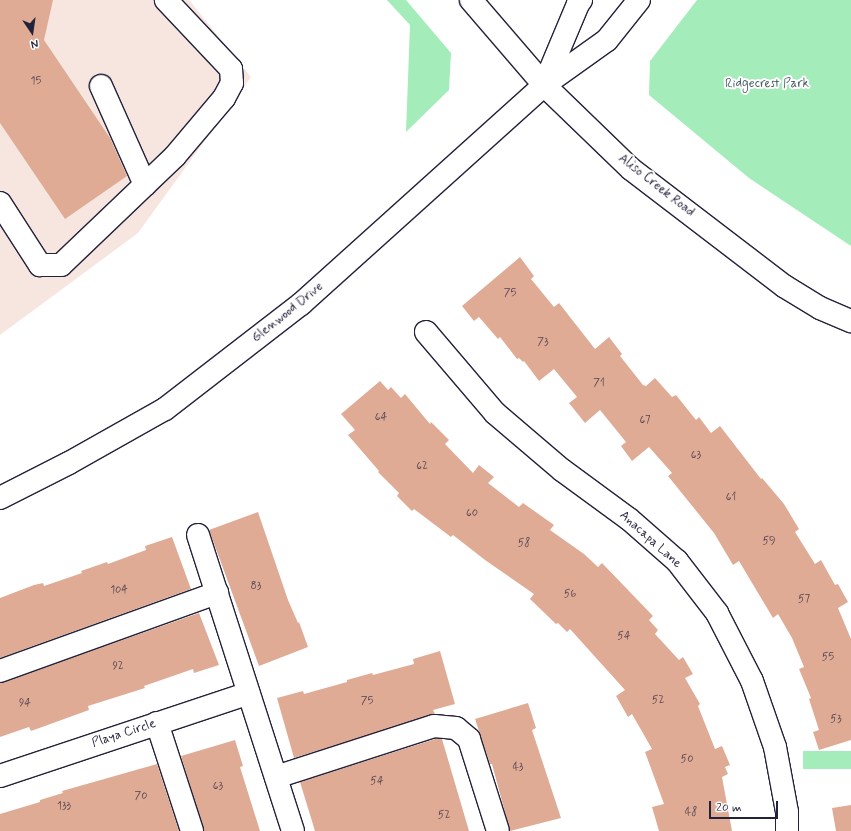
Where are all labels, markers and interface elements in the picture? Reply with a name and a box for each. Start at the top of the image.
north arrow [12,12,52,52]
text: N [30,36,40,51]
house number: 15 [31,74,41,88]
park label: Ridgecrest Park [725,76,809,92]
street label: Aliso Creek Road [615,151,697,221]
street label: Glenwood Drive [250,280,326,346]
house number: 75 [504,286,516,300]
house number: 73 [537,335,549,349]
house number: 71 [593,376,605,390]
house number: 64 [375,410,387,424]
house number: 67 [639,413,651,427]
house number: 63 [691,448,701,462]
house number: 62 [416,459,428,473]
house number: 61 [726,490,736,504]
house number: 60 [466,506,478,520]
street label: Anacapa Lane [616,508,684,572]
house number: 59 [762,534,776,548]
house number: 58 [518,536,530,550]
house number: 83 [251,579,261,593]
house number: 104 [110,583,128,597]
house number: 56 [564,587,576,601]
house number: 57 [798,592,810,606]
house number: 54 [617,629,631,643]
house number: 55 [822,650,834,664]
house number: 92 [112,659,124,673]
house number: 52 [652,693,664,707]
house number: 75 [361,694,373,708]
house number: 94 [19,696,31,710]
house number: 53 [830,712,842,726]
street label: Playa Circle [90,716,158,752]
house number: 50 [681,752,693,766]
house number: 43 [512,760,524,774]
house number: 54 [370,774,384,788]
house number: 63 [213,779,223,793]
house number: 70 [135,789,147,803]
scale bar [711,793,780,819]
house number: 133 [57,799,71,813]
text: 20 m [716,800,742,816]
house number: 48 [685,805,697,819]
house number: 52 [438,808,450,822]

